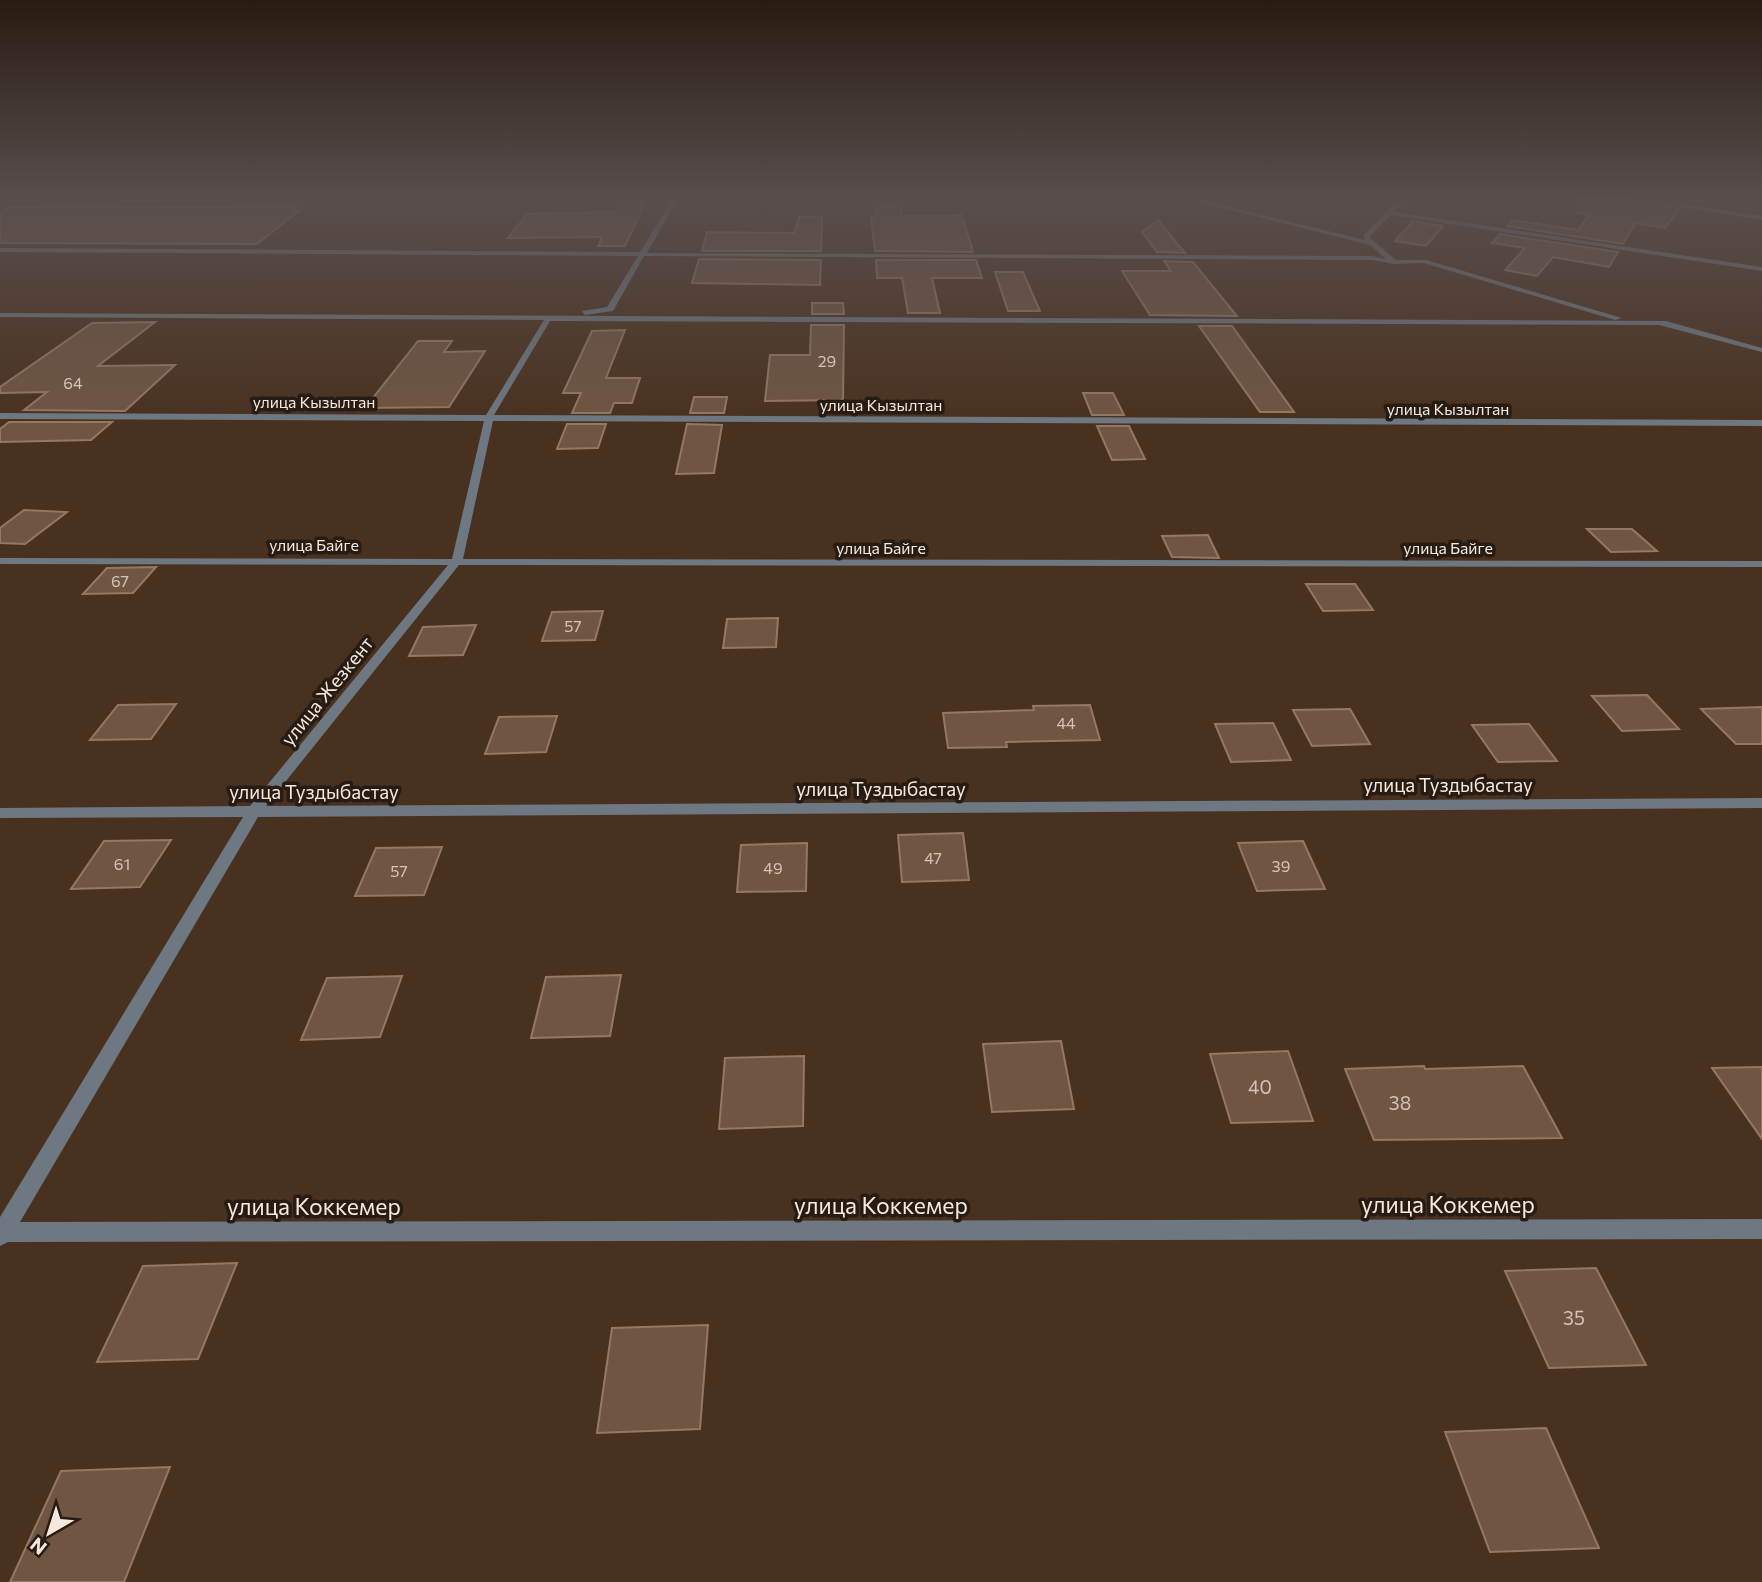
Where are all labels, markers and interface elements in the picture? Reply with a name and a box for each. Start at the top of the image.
house number: 29 [818,351,836,370]
house number: 64 [63,373,83,392]
street label: улица Кызылтан [253,392,375,411]
street label: улица Кызылтан [820,395,942,414]
street label: улица Кызылтан [1387,399,1509,418]
street label: улица Байге [269,535,359,554]
street label: улица Байге [836,538,926,557]
street label: улица Байге [1403,538,1493,557]
house number: 67 [111,571,129,590]
house number: 57 [564,616,582,635]
street label: улица Жезкент [276,632,378,750]
house number: 44 [1056,713,1076,732]
street label: улица Туздыбастау [1363,773,1533,796]
street label: улица Туздыбастау [796,777,966,800]
street label: улица Туздыбастау [229,780,399,803]
house number: 47 [924,848,942,867]
house number: 61 [114,854,130,873]
house number: 39 [1272,856,1290,875]
house number: 49 [763,858,783,877]
house number: 57 [390,861,408,880]
house number: 40 [1248,1075,1272,1098]
house number: 38 [1389,1091,1411,1114]
street label: улица Коккемер [1361,1190,1535,1218]
street label: улица Коккемер [794,1191,968,1219]
street label: улица Коккемер [227,1192,401,1220]
house number: 35 [1563,1306,1585,1329]
north arrow [14,1498,84,1568]
text: N [25,1533,51,1560]

